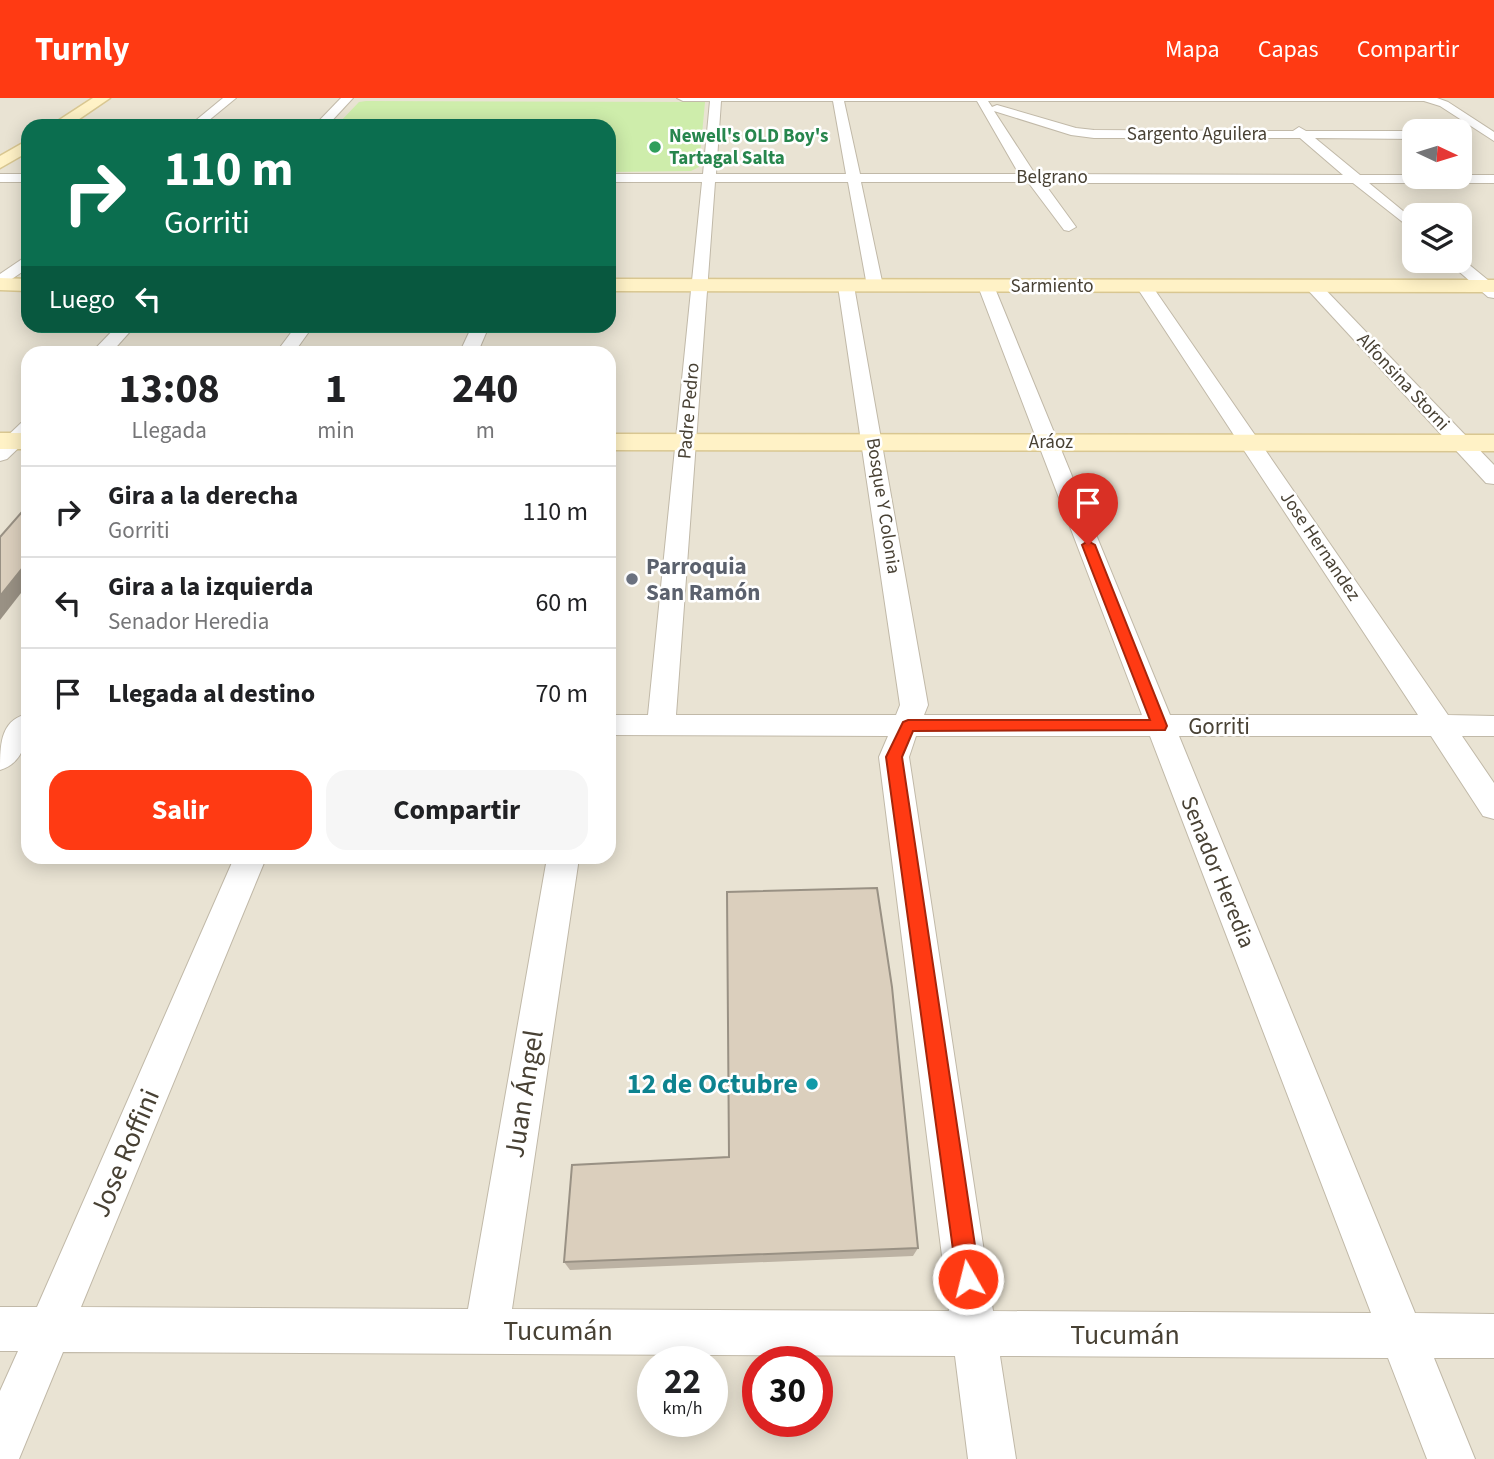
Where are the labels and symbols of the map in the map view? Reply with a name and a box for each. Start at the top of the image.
north arrow [1402,119,1472,189]
street label: Sargento Aguilera [1127,121,1267,148]
place label: Newell's OLD Boy's Tartagal Salta [669,123,828,172]
marker: Newell's OLD Boy's Tartagal Salta [647,139,663,155]
street label: Belgrano [1016,164,1088,191]
street label: Sarmiento [1010,273,1094,300]
street label: Alfonsina Storni [1350,327,1456,437]
street label: Padre Pedro [671,362,707,460]
street label: Aráoz [1029,429,1073,456]
street label: Bosque Y Colonia [859,436,907,576]
pin [1058,473,1118,545]
street label: Jose Hernandez [1273,486,1367,606]
place label: Parroquia San Ramón [646,550,760,609]
marker: Parroquia San Ramón [624,571,640,587]
street label: Gorriti [1188,710,1250,743]
street label: Senador Heredia [1172,791,1264,953]
street label: Juan Ángel [494,1027,554,1161]
place label: 12 de Octubre [627,1064,798,1104]
marker: 12 de Octubre [804,1076,820,1092]
street label: Jose Roffini [80,1083,170,1223]
position arrow [931,1242,1005,1316]
street label: Tucumán [503,1311,613,1351]
street label: Tucumán [1070,1315,1180,1355]
speed limit sign: 30 [742,1346,833,1437]

